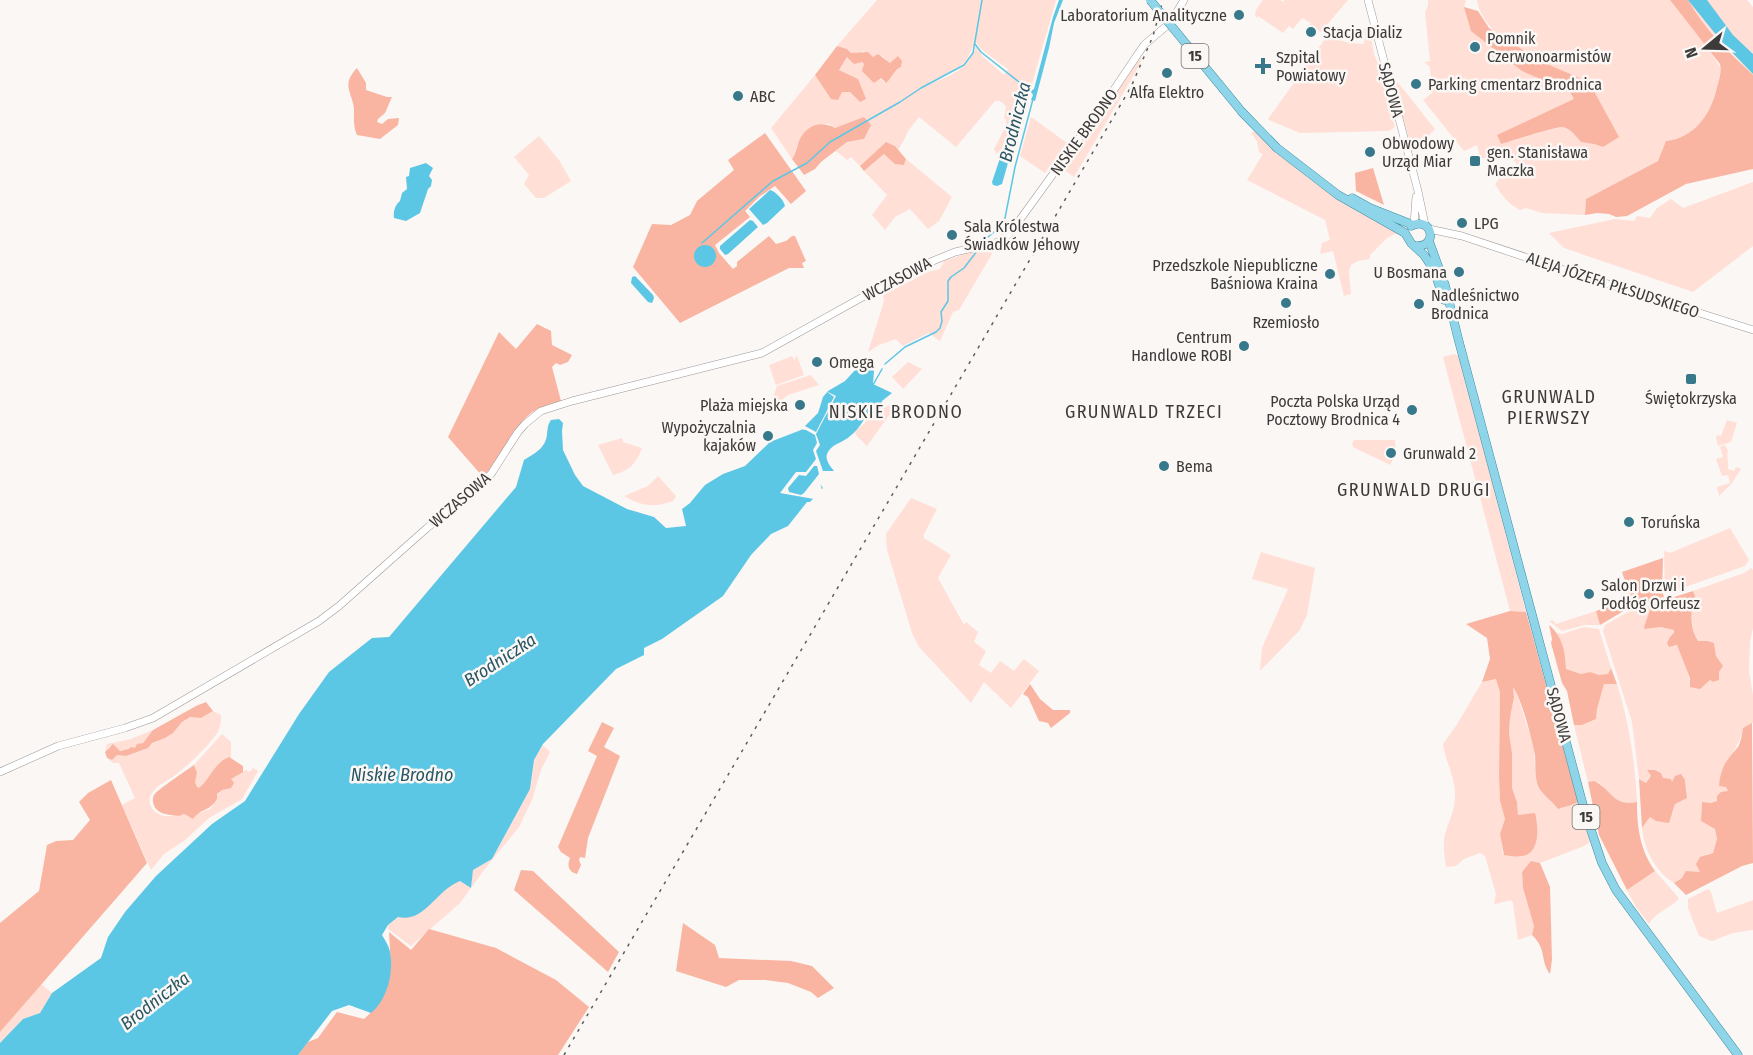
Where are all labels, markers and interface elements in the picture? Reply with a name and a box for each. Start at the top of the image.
place label: Laboratorium Analityczne [1060,6,1227,25]
marker: Laboratorium Analityczne [1232,8,1246,22]
north arrow [1675,18,1735,78]
place label: Stacja Dializ [1323,23,1402,42]
marker: Stacja Dializ [1304,25,1318,39]
place label: Pomnik Czerwonoarmistów [1487,29,1611,66]
marker: Pomnik Czerwonoarmistów [1468,40,1482,54]
road number: 15 [1182,44,1208,68]
text: N [1681,45,1702,60]
place label: Szpital Powiatowy [1276,48,1347,85]
marker: Szpital Powiatowy [1254,57,1272,75]
street label: SĄDOWA [1375,60,1408,120]
marker: Alfa Elektro [1160,66,1174,80]
place label: Parking cmentarz Brodnica [1428,75,1602,94]
marker: Parking cmentarz Brodnica [1409,77,1423,91]
water label: Brodniczka [994,80,1036,164]
place label: Alfa Elektro [1130,83,1204,102]
street label: NISKIE BRODNO [1046,85,1122,179]
place label: ABC [750,87,775,106]
marker: ABC [731,89,745,103]
place label: Obwodowy Urząd Miar [1382,134,1455,172]
place label: gen. Stanisława Maczka [1487,143,1588,180]
marker: Obwodowy Urząd Miar [1363,145,1377,159]
marker: gen. Stanisława Maczka [1468,154,1482,168]
place label: LPG [1474,214,1499,233]
marker: LPG [1455,216,1469,230]
place label: Sala Królestwa Świadków Jehowy [964,217,1080,254]
marker: Sala Królestwa Świadków Jehowy [945,228,959,242]
street label: ALEJA JÓZEFA PIŁSUDSKIEGO [1524,248,1702,322]
street label: WCZASOWA [860,253,935,305]
place label: Przedszkole Niepubliczne Baśniowa Kraina [1152,256,1318,293]
place label: U Bosmana [1373,263,1447,282]
marker: U Bosmana [1452,265,1466,279]
marker: Przedszkole Niepubliczne Baśniowa Kraina [1323,267,1337,281]
place label: Nadleśnictwo Brodnica [1431,286,1519,323]
marker: Rzemiosło [1279,296,1293,310]
marker: Nadleśnictwo Brodnica [1412,297,1426,311]
place label: Rzemiosło [1252,313,1320,332]
place label: Centrum Handlowe ROBI [1131,328,1232,365]
marker: Centrum Handlowe ROBI [1237,339,1251,353]
place label: Omega [829,353,874,372]
marker: Omega [810,355,824,369]
marker: Świętokrzyska [1684,372,1698,386]
district label: GRUNWALD PIERWSZY [1502,386,1596,429]
place label: Świętokrzyska [1645,389,1737,408]
place label: Poczta Polska Urząd Pocztowy Brodnica 4 [1266,392,1400,429]
place label: Plaża miejska [700,396,788,415]
marker: Plaża miejska [793,398,807,412]
district label: NISKIE BRODNO [829,401,963,423]
district label: GRUNWALD TRZECI [1065,401,1223,423]
marker: Poczta Polska Urząd Pocztowy Brodnica 4 [1405,403,1419,417]
place label: Wypożyczalnia kajaków [661,418,757,455]
marker: Wypożyczalnia kajaków [761,429,775,443]
place label: Grunwald 2 [1403,444,1476,463]
marker: Grunwald 2 [1384,446,1398,460]
place label: Bema [1176,457,1213,476]
marker: Bema [1157,459,1171,473]
street label: WCZASOWA [426,468,495,532]
district label: GRUNWALD DRUGI [1337,479,1491,501]
place label: Toruńska [1641,513,1700,532]
marker: Toruńska [1622,515,1636,529]
place label: Salon Drzwi i Podłóg Orfeusz [1601,576,1700,613]
marker: Salon Drzwi i Podłóg Orfeusz [1582,587,1596,601]
water label: Brodniczka [460,629,540,691]
street label: SĄDOWA [1543,685,1576,745]
water label: Niskie Brodno [351,764,453,786]
road number: 15 [1572,805,1600,829]
water label: Brodniczka [116,967,194,1035]

